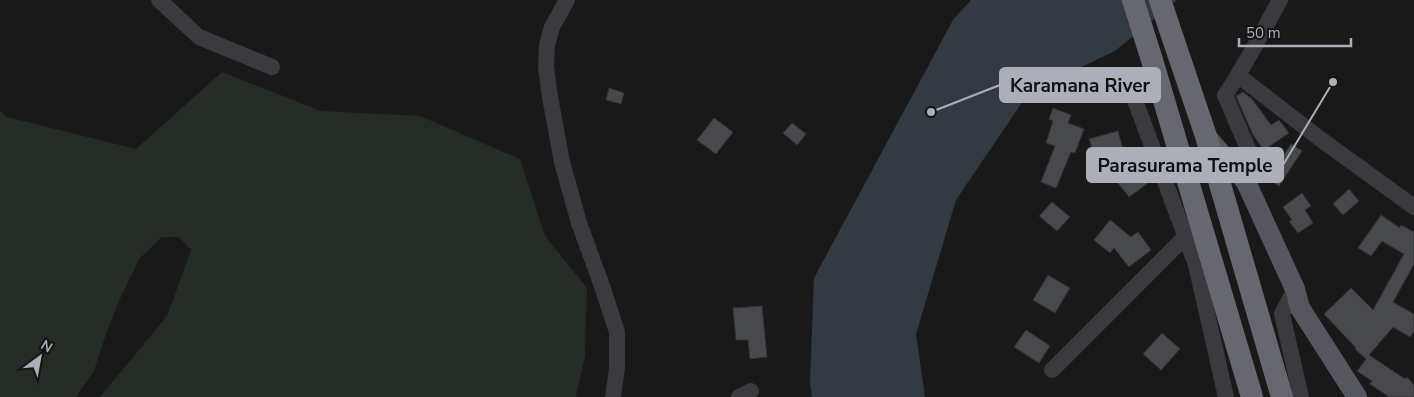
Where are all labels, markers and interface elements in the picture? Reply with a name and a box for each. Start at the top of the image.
scale bar [1239,15,1352,47]
text: 50 m [1246,23,1281,43]
callout: Karamana River [1000,68,1160,102]
text: Karamana River [1010,73,1150,99]
callout: Parasurama Temple [1087,148,1283,182]
text: Parasurama Temple [1097,153,1273,179]
north arrow [15,332,65,382]
text: N [37,336,56,357]

